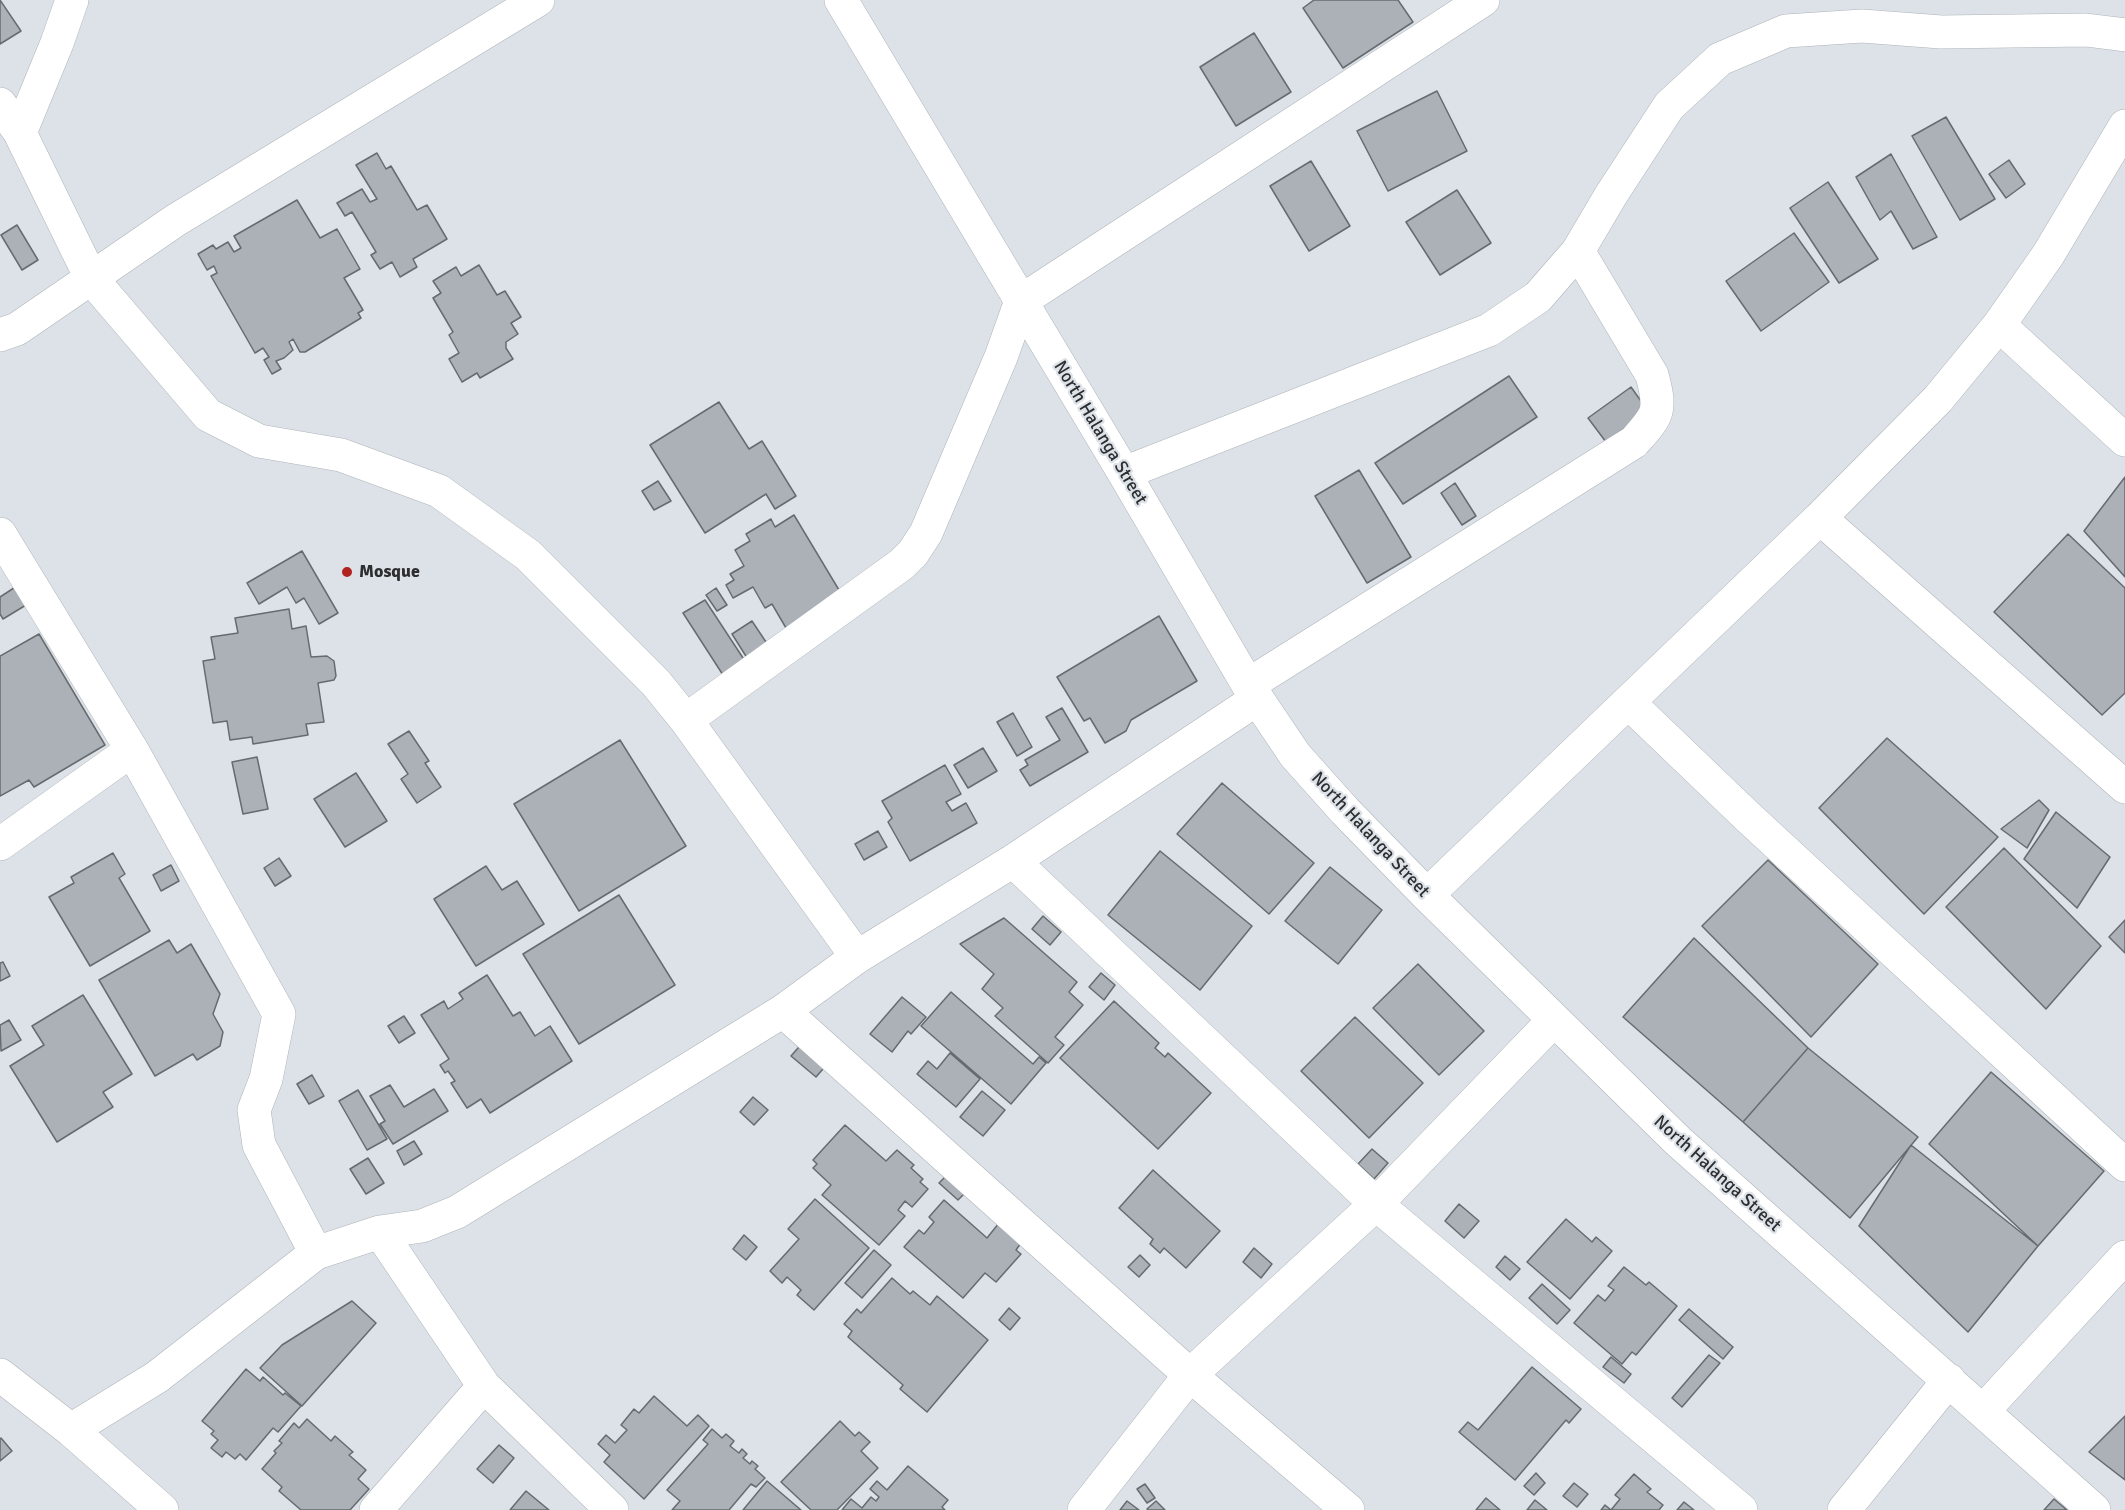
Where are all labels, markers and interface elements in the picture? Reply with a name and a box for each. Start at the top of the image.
street label: North Halanga Street [1049,357,1151,509]
place label: Mosque [359,561,420,583]
marker: Mosque [340,565,354,579]
street label: North Halanga Street [1306,768,1434,902]
street label: North Halanga Street [1649,1111,1785,1237]

